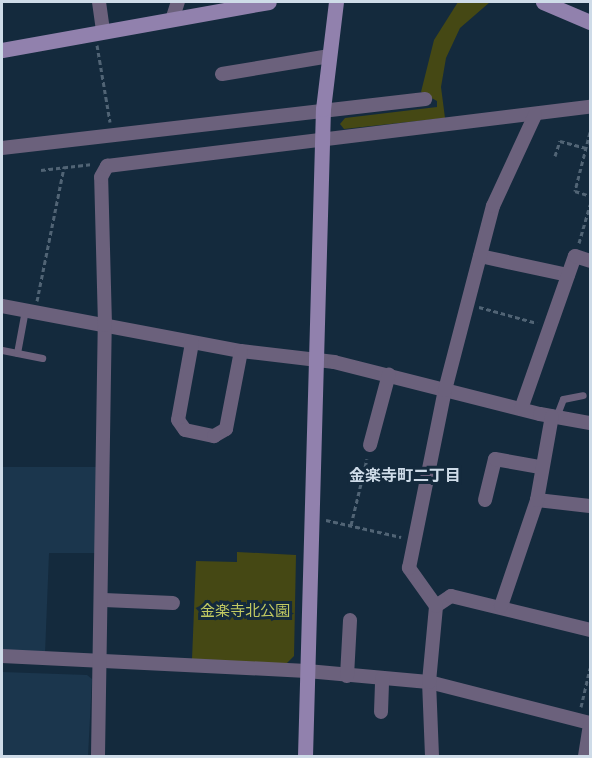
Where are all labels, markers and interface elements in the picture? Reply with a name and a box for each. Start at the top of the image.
district label: 金楽寺町二丁目 [349,466,461,486]
park label: 金楽寺北公園 [200,603,290,621]

